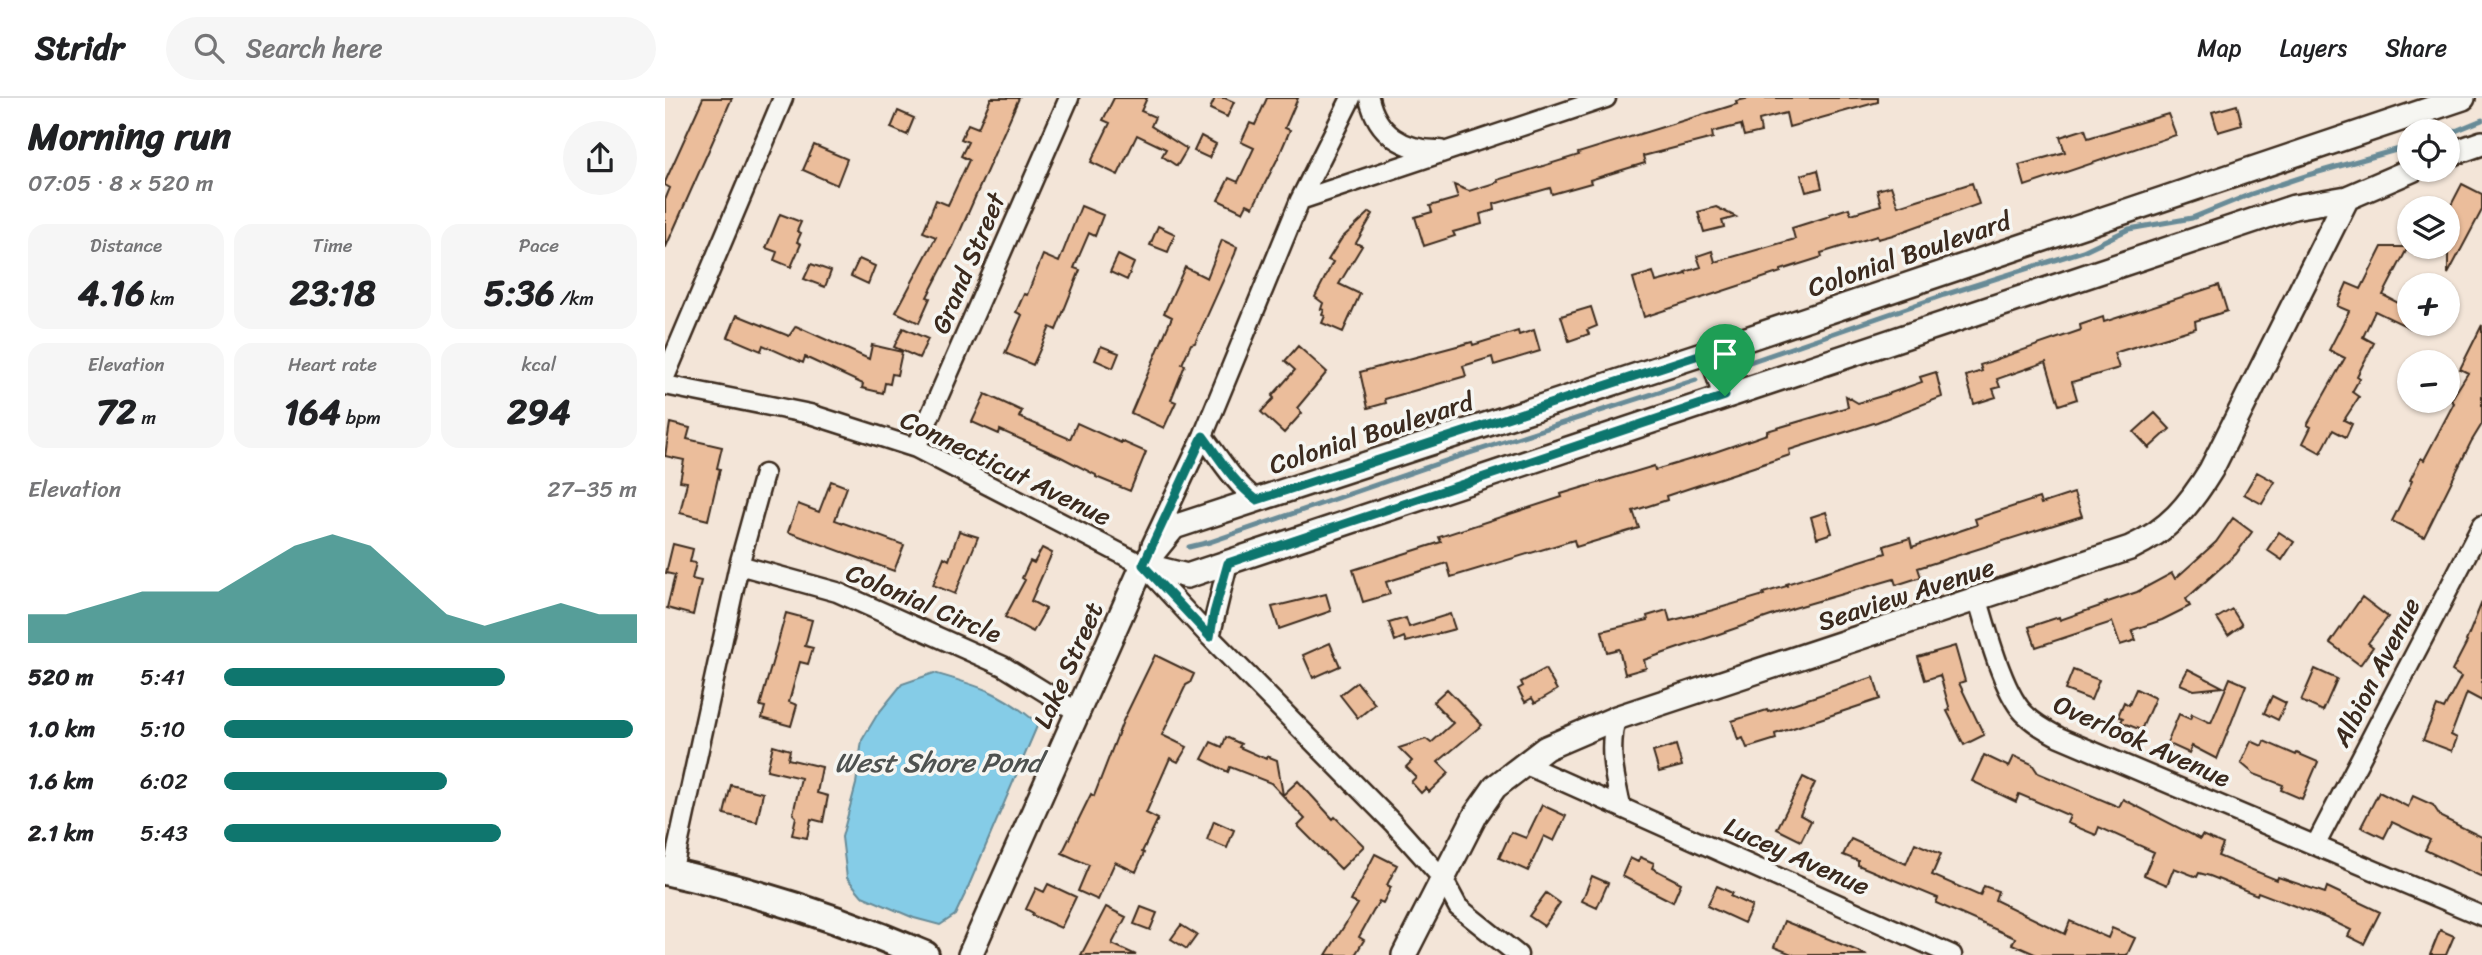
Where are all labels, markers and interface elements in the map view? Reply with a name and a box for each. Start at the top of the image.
search box [166,17,656,80]
text: Stridr [35,19,124,77]
text: Search here [246,25,383,71]
text: Map [2197,27,2242,69]
text: Layers [2280,27,2347,69]
text: Share [2385,27,2447,69]
icon: search [190,29,228,67]
text: Morning run [28,103,231,170]
map controls [2397,119,2460,413]
button: locate [2397,119,2460,182]
button: share [563,121,637,195]
text: 07:05 · 8 × 520 m [28,163,213,204]
street label: Grand Street [918,184,1019,341]
button: layers [2397,196,2460,259]
street label: Colonial Boulevard [1801,197,2019,310]
text: Distance [90,229,162,262]
text: Time [312,229,353,262]
text: Pace [519,229,559,262]
text: 4.16 [78,262,145,324]
text: 23:18 [289,262,376,324]
text: 5:36 [484,262,555,324]
button: + [2397,273,2460,336]
text: km [145,282,175,315]
text: /km [555,282,594,315]
pin [1695,324,1755,396]
icon: arrive [1706,335,1744,373]
text: Elevation [88,348,165,381]
text: Heart rate [288,348,377,381]
text: kcal [522,348,556,381]
button: − [2397,350,2460,413]
street label: Colonial Boulevard [1263,378,1481,488]
text: 72 [96,381,136,443]
text: 164 [284,381,341,443]
text: 294 [507,381,571,443]
street label: Connecticut Avenue [892,397,1120,539]
text: m [136,401,156,434]
text: bpm [341,401,381,434]
text: Elevation [28,469,121,510]
text: 27–35 m [547,469,637,510]
street label: Seaview Avenue [1811,544,2001,644]
street label: Colonial Circle [839,550,1010,657]
street label: Albion Avenue [2318,589,2433,756]
street label: Lake Street [1020,594,1116,736]
text: 520 m [28,657,94,698]
text: 5:41 [140,657,185,698]
street label: Overlook Avenue [2046,681,2239,801]
text: 1.0 km [28,709,95,750]
text: 5:10 [140,709,185,750]
water label: West Shore Pond [834,738,1049,787]
text: 1.6 km [28,761,94,802]
text: 6:02 [140,761,188,802]
street label: Lucey Avenue [1717,803,1877,909]
text: 2.1 km [28,813,94,854]
text: 5:43 [140,813,188,854]

